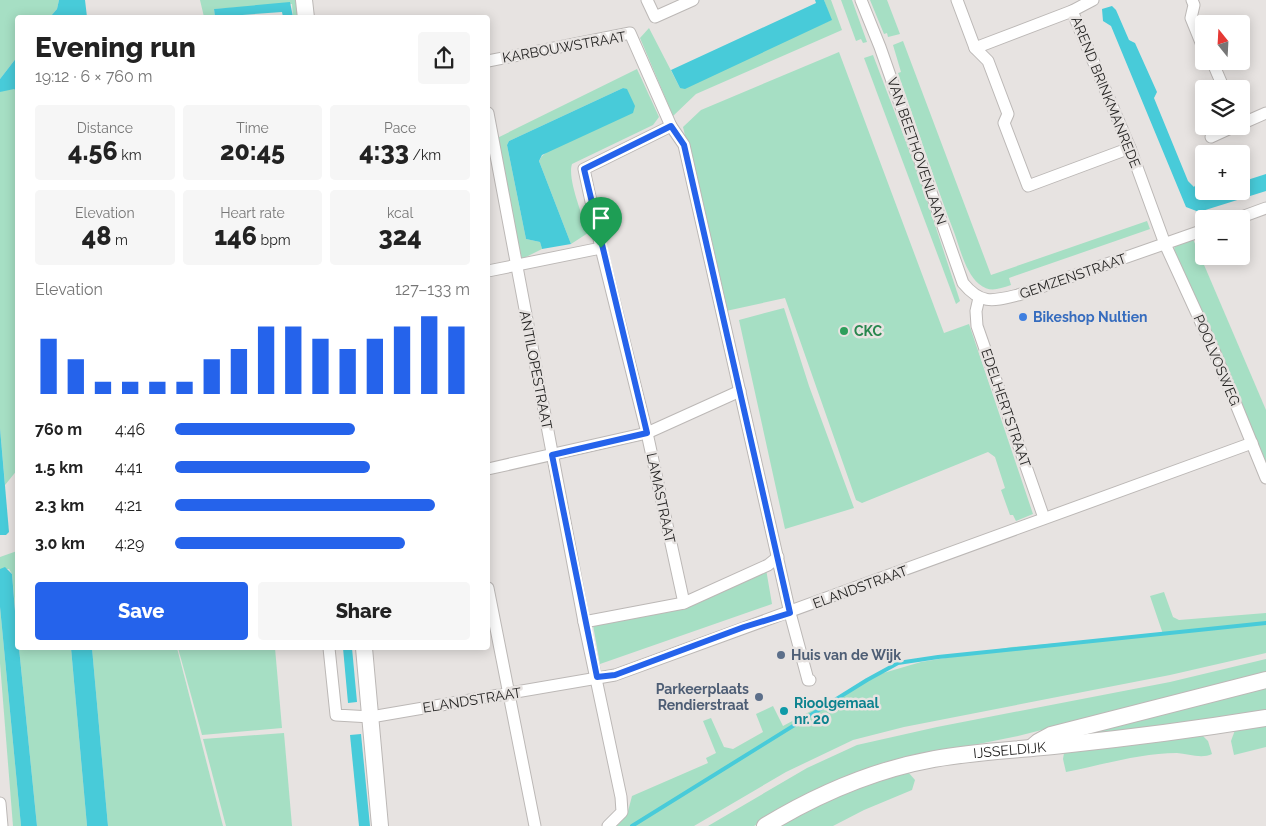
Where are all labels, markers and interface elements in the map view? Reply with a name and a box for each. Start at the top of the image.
street label: AREND BRINKMANREDE [1068,14,1144,170]
north arrow [1195,15,1250,70]
map controls [1195,15,1250,265]
street label: KARBOUWSTRAAT [501,28,627,66]
text: Evening run [35,31,196,64]
button: share [418,32,470,84]
text: 19:12 · 6 × 760 m [35,67,153,86]
street label: VAN BEETHOVENLAAN [884,75,950,227]
button: layers [1195,80,1250,135]
text: Distance [77,120,133,136]
text: Time [236,120,269,136]
text: Pace [384,120,416,136]
text: 4.56 [68,136,118,166]
text: 20:45 [220,136,285,166]
text: 4:33 [359,136,409,166]
button: + [1195,145,1250,200]
text: km [118,147,142,163]
text: /km [409,147,441,163]
pin [580,197,622,248]
icon: arrive [587,204,615,232]
text: Elevation [75,205,135,221]
text: Heart rate [220,205,285,221]
text: kcal [387,205,413,221]
button: − [1195,210,1250,265]
text: 48 [82,221,111,251]
text: 146 [214,221,257,251]
text: 324 [379,221,422,251]
text: m [111,232,128,248]
text: bpm [257,232,291,248]
street label: GEMZENSTRAAT [1018,250,1129,302]
text: Elevation [35,280,103,299]
text: 127–133 m [395,280,470,299]
street label: ANTILOPESTRAAT [517,309,555,431]
place label: Bikeshop Nultien [1033,309,1147,325]
marker: Bikeshop Nultien [1017,311,1029,323]
street label: POOLVOSWEG [1191,312,1243,408]
place label: CKC [854,323,882,339]
marker: CKC [838,325,850,337]
street label: EDELHERTSTRAAT [978,347,1034,470]
text: 760 m [35,420,82,439]
text: 4:46 [115,420,145,439]
street label: LAMASTRAAT [644,451,678,545]
text: 1.5 km [35,458,83,477]
text: 4:41 [115,458,142,477]
text: 2.3 km [35,496,84,515]
text: 4:21 [115,496,142,515]
text: 3.0 km [35,534,85,553]
text: 4:29 [115,534,144,553]
street label: ELANDSTRAAT [810,562,910,612]
button: Save [35,582,248,640]
button: Share [258,582,470,640]
place label: Huis van de Wijk [791,647,901,663]
marker: Huis van de Wijk [775,649,787,661]
place label: Parkeerplaats Rendierstraat [656,681,750,713]
street label: ELANDSTRAAT [422,684,523,716]
marker: Parkeerplaats Rendierstraat [753,691,765,703]
place label: Rioolgemaal nr. 20 [794,695,880,727]
marker: Rioolgemaal nr. 20 [778,705,790,717]
street label: IJSSELDIJK [972,739,1047,761]

